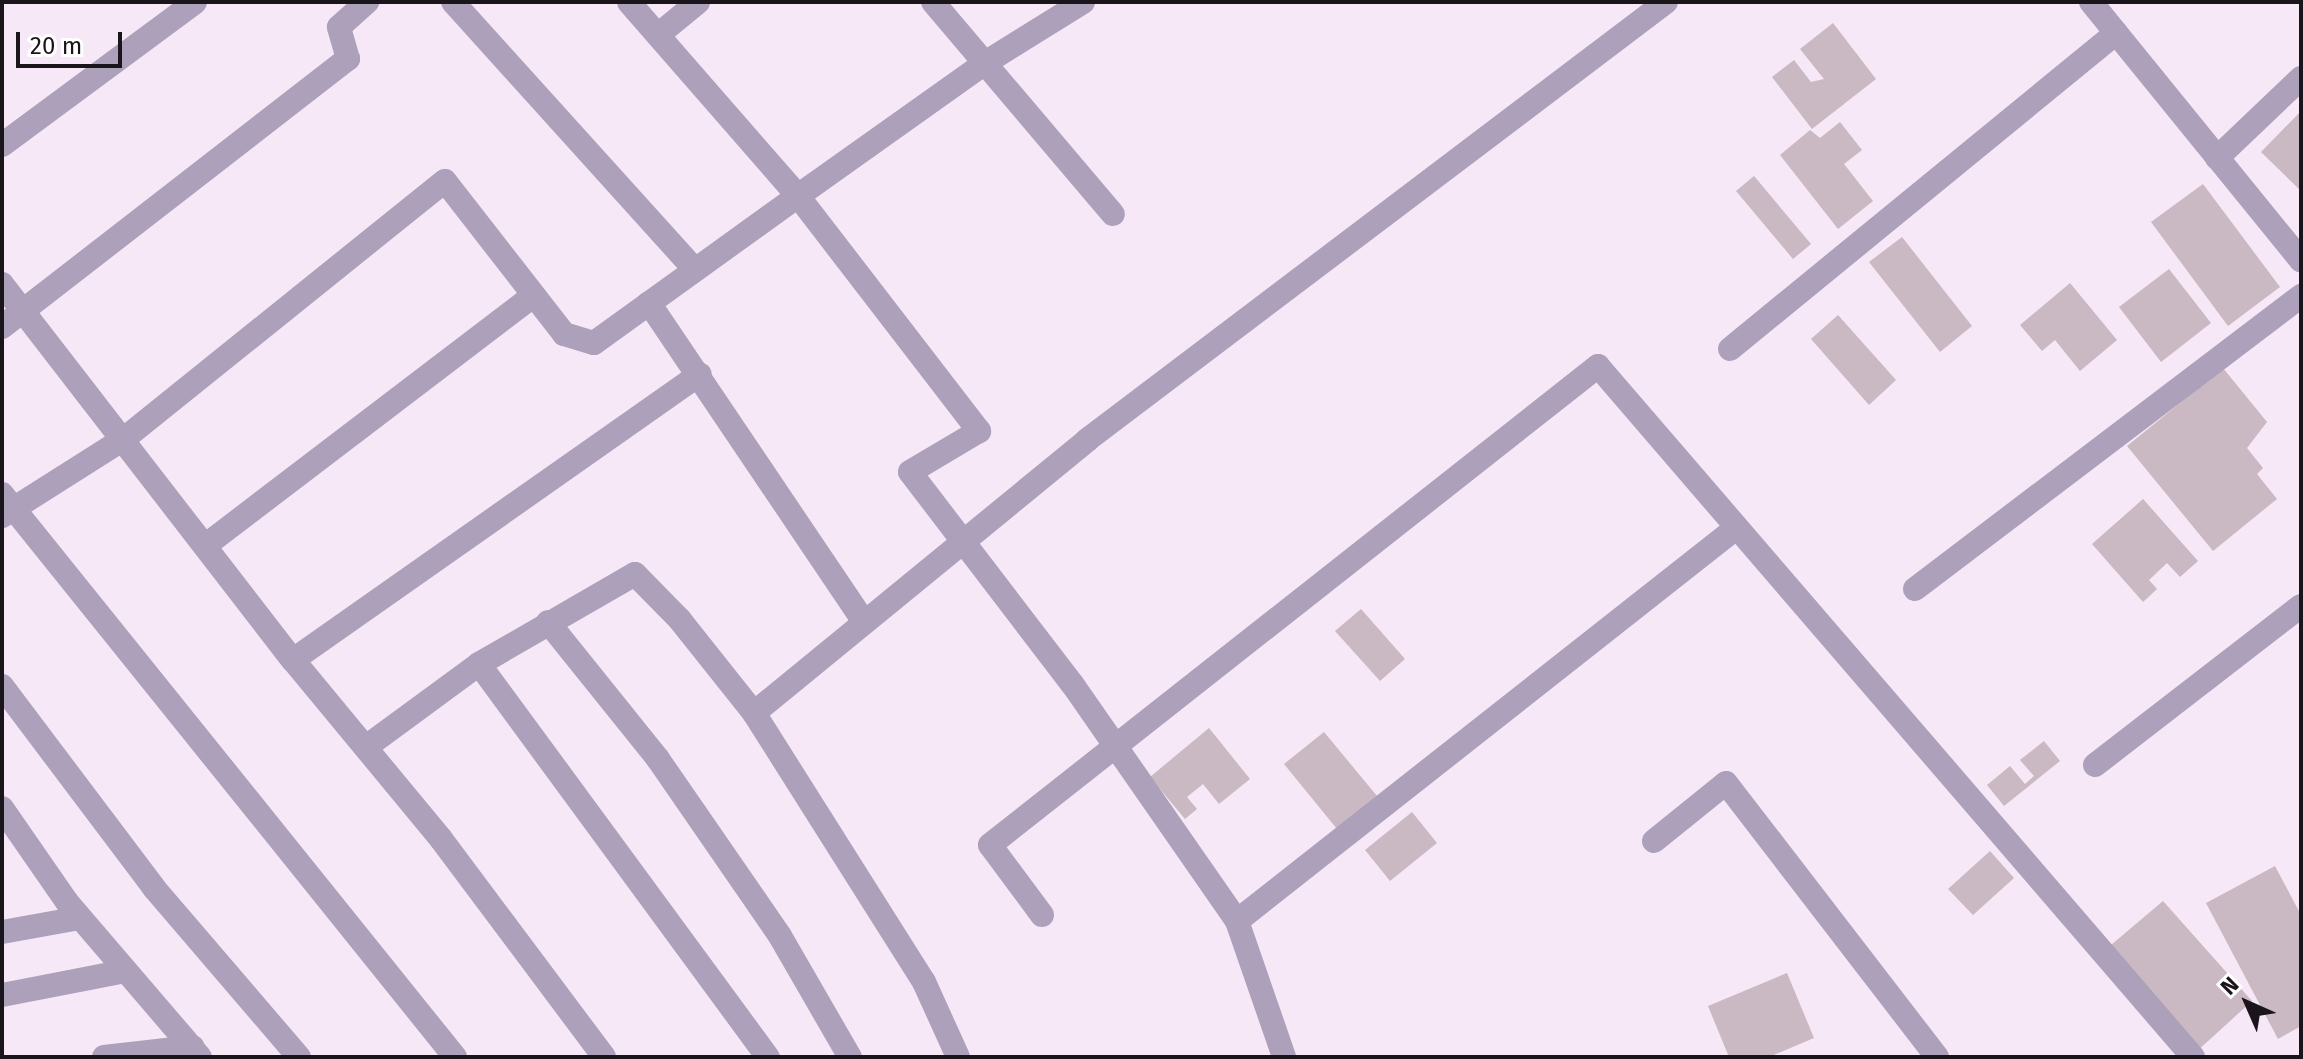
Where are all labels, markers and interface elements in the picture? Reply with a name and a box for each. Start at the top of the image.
scale bar [20,16,126,66]
text: 20 m [30,32,82,60]
north arrow [2207,963,2287,1043]
text: N [2215,971,2244,1000]

